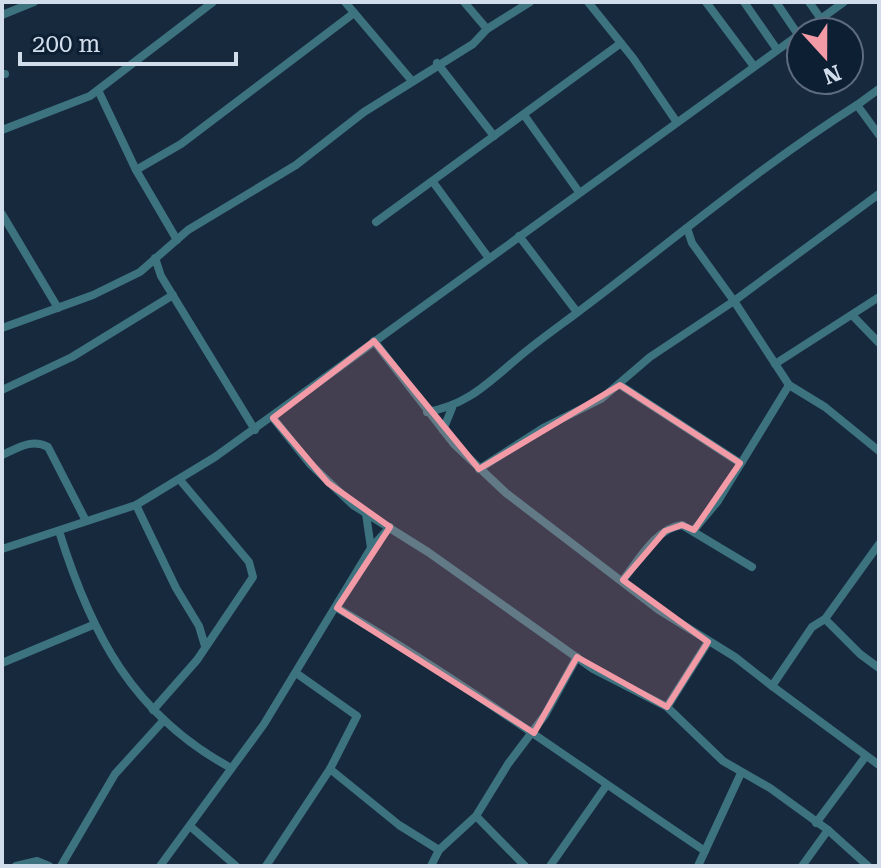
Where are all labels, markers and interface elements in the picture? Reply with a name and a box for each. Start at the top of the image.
scale bar [20,16,236,66]
north arrow [785,16,865,96]
text: 200 m [32,30,100,58]
text: N [820,59,844,89]

